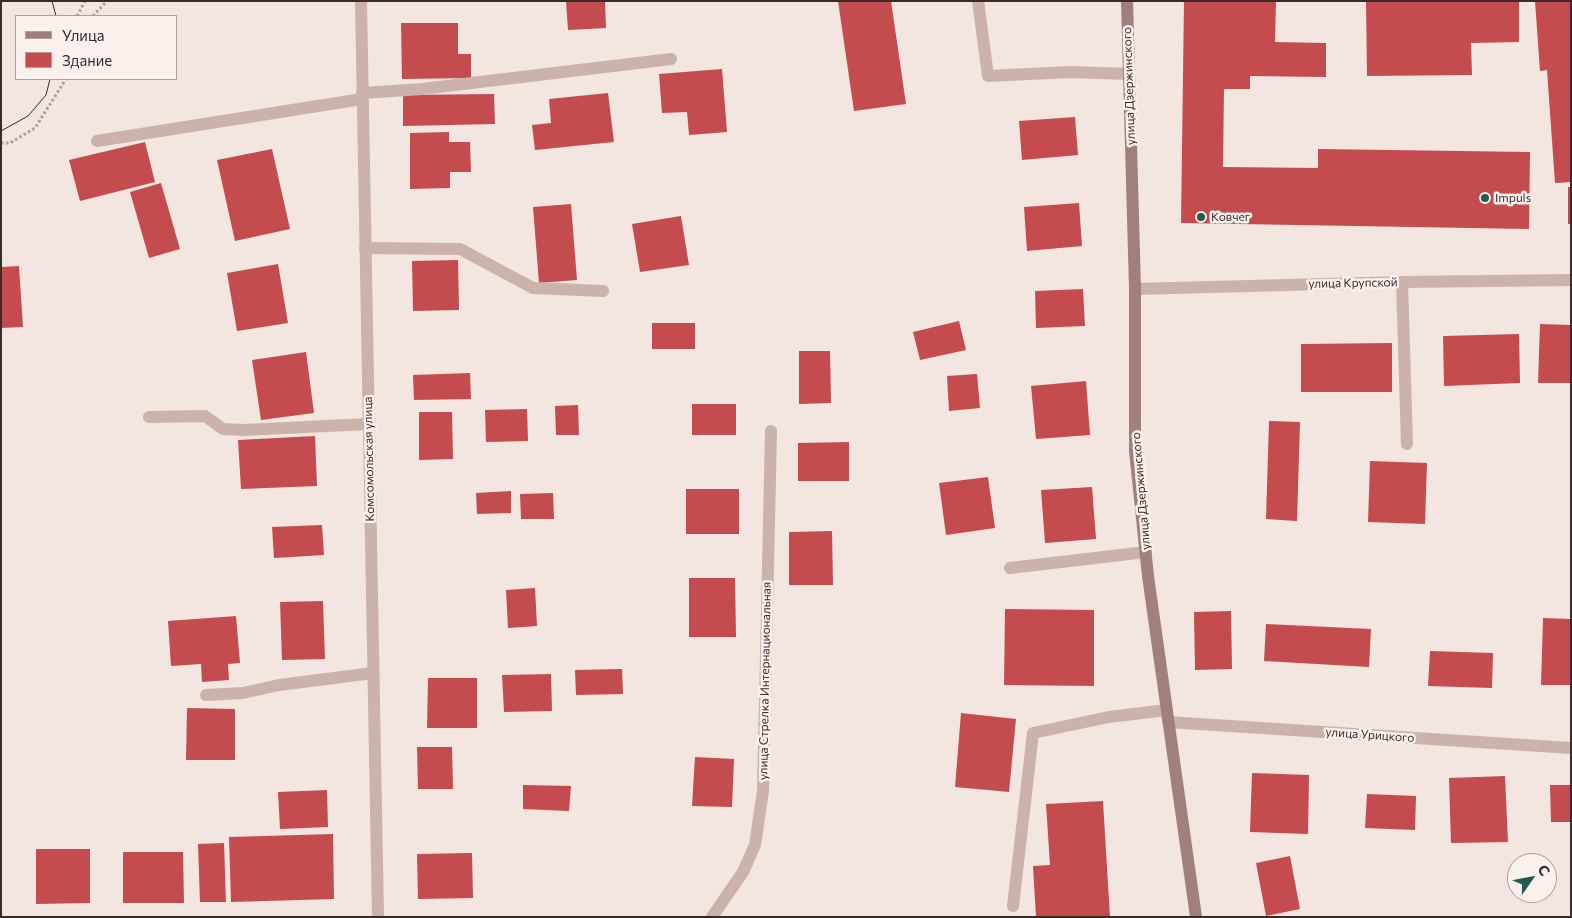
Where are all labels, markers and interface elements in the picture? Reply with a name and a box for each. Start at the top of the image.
legend [15,15,178,80]
text: Улица [62,26,104,44]
street label: улица Дзержинского [1120,27,1138,145]
text: Здание [62,51,112,69]
place label: Impuls [1495,191,1531,205]
marker: Impuls [1479,192,1491,204]
place label: Ковчег [1211,210,1250,224]
marker: Ковчег [1195,211,1207,223]
street label: улица Крупской [1308,275,1398,291]
street label: Комсомольская улица [361,396,377,522]
street label: улица Дзержинского [1129,431,1153,551]
street label: улица Стрелка Интернациональная [756,582,774,780]
street label: улица Урицкого [1325,725,1415,745]
north arrow [1507,853,1557,903]
text: С [1534,861,1554,879]

